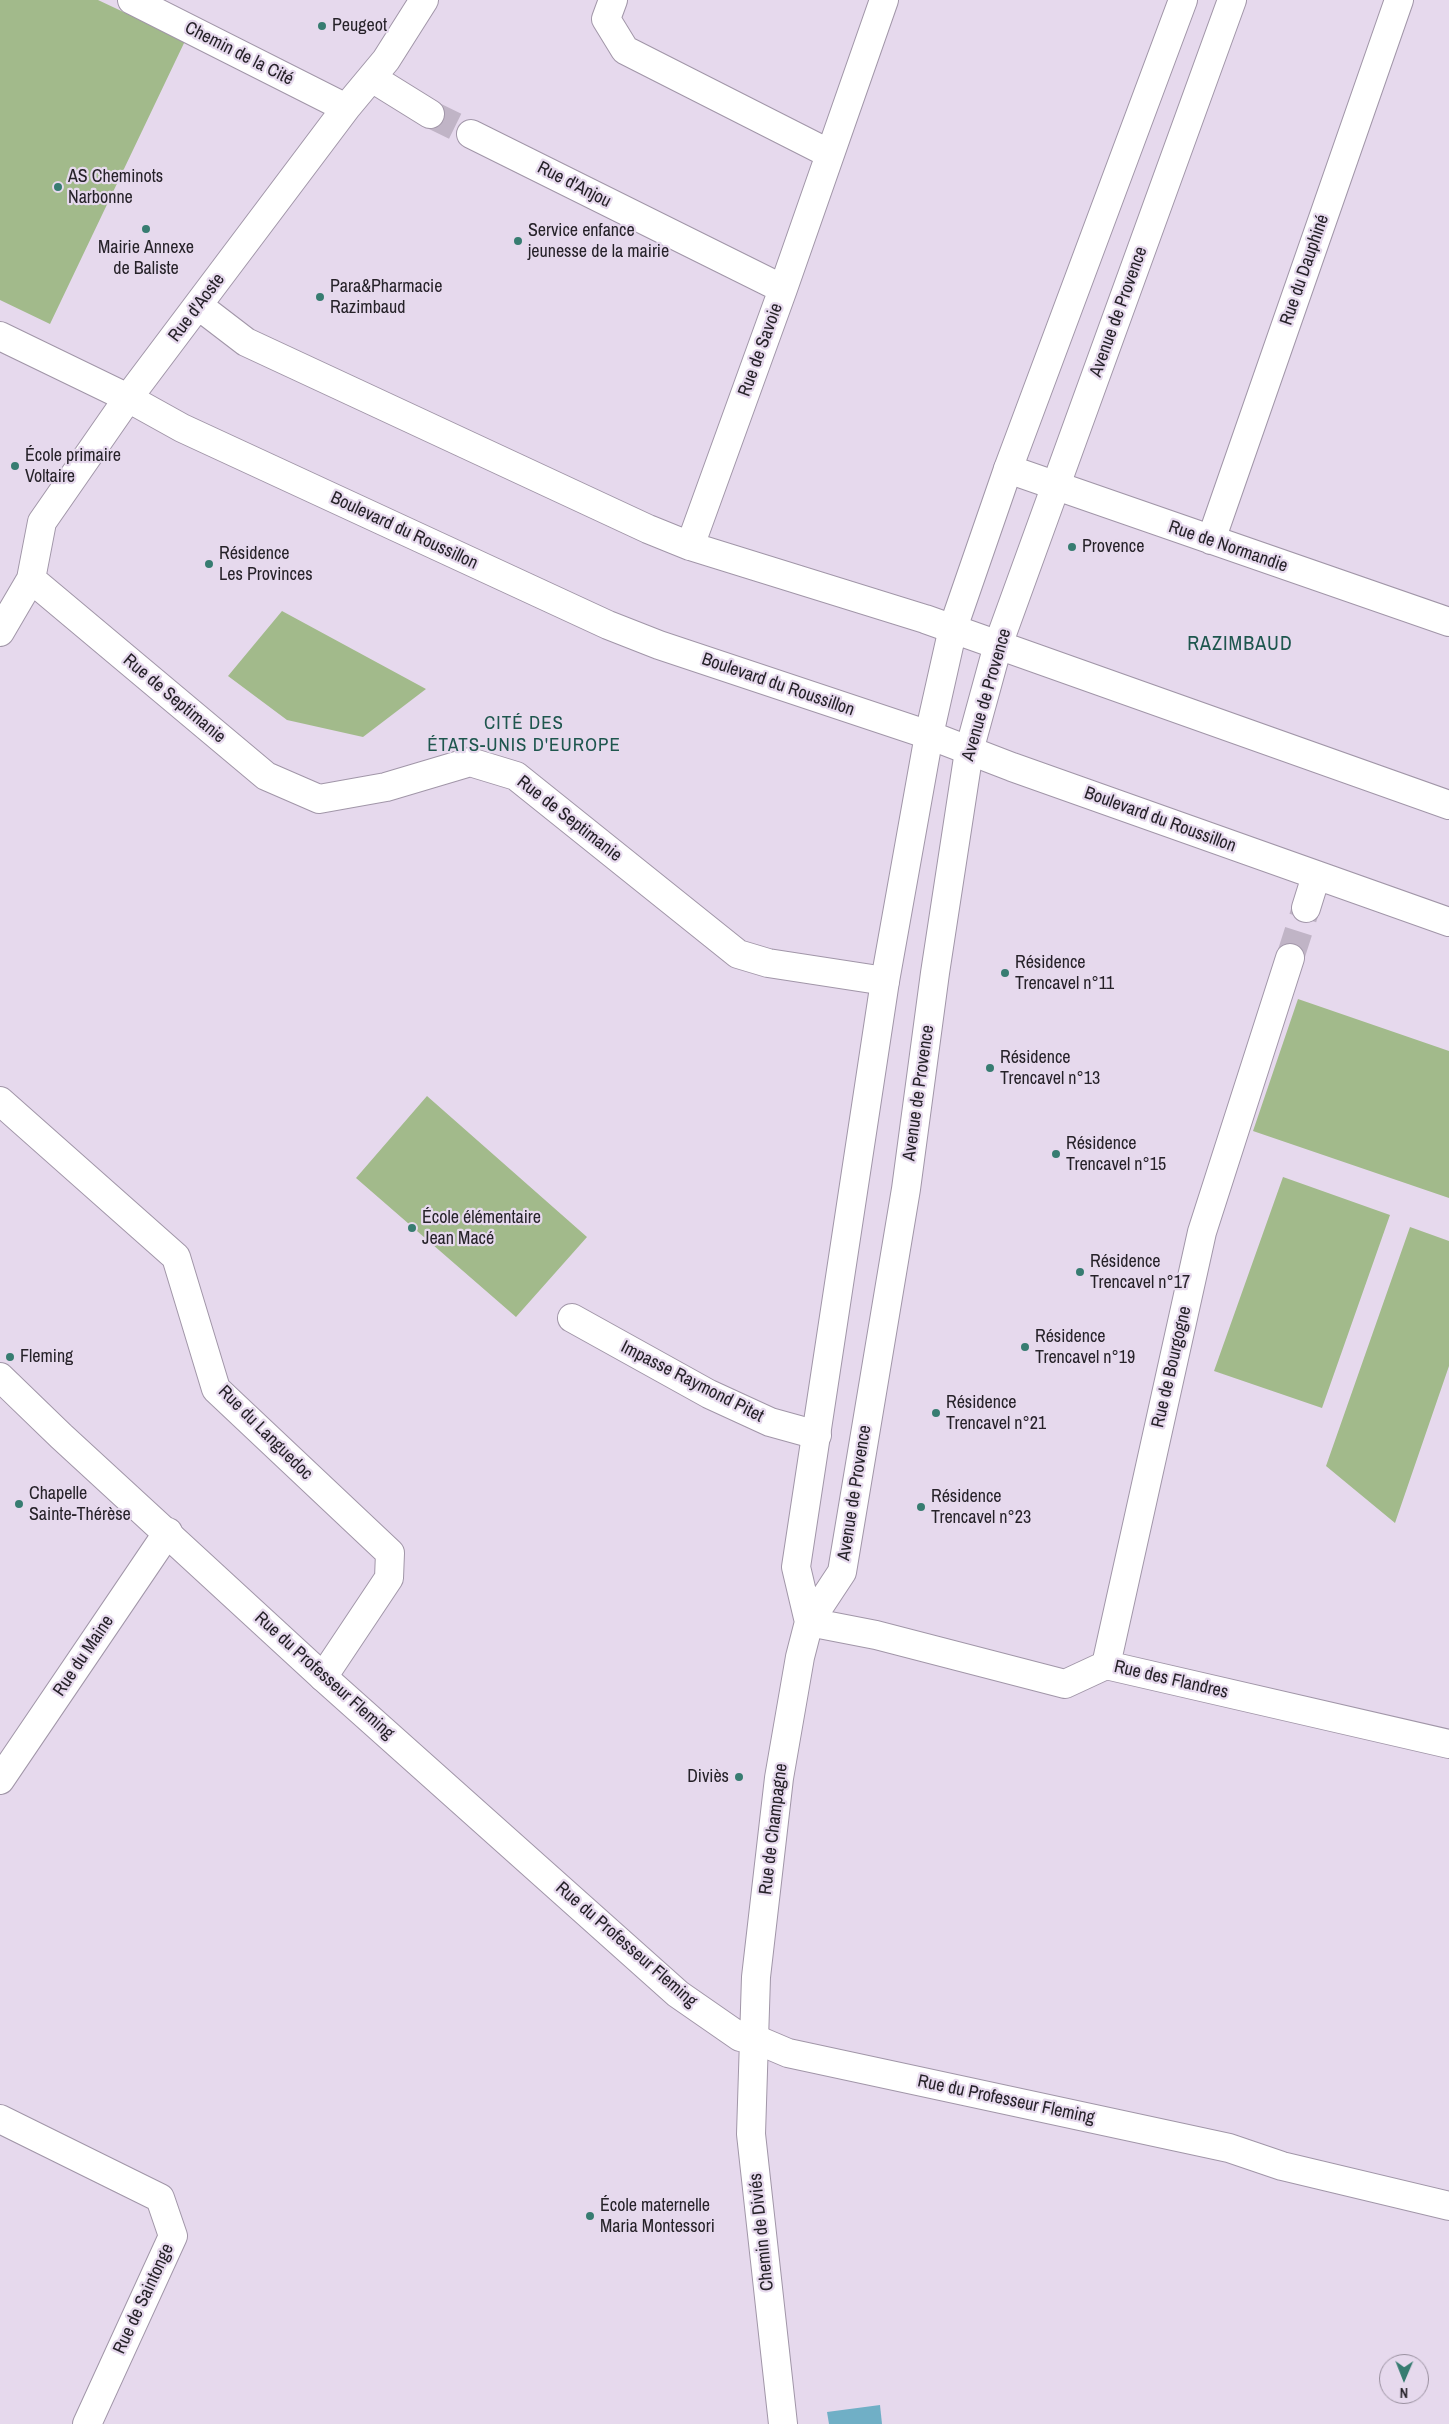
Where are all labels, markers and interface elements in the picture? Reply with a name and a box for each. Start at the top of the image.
place label: Peugeot [332,15,387,37]
street label: Chemin de la Cité [181,17,297,91]
marker: Peugeot [316,20,328,32]
street label: Rue d'Anjou [533,157,615,213]
place label: AS Cheminots Narbonne [68,166,163,208]
marker: AS Cheminots Narbonne [52,181,64,193]
street label: Rue du Dauphiné [1276,212,1334,328]
place label: Service enfance jeunesse de la mairie [528,220,669,262]
marker: Mairie Annexe de Baliste [140,223,152,235]
marker: Service enfance jeunesse de la mairie [512,235,524,247]
place label: Mairie Annexe de Baliste [98,237,194,280]
street label: Avenue de Provence [1085,244,1153,380]
street label: Rue d'Aoste [164,270,230,346]
place label: Para&Pharmacie Razimbaud [330,276,442,318]
marker: Para&Pharmacie Razimbaud [314,291,326,303]
street label: Rue de Savoie [734,300,788,400]
place label: École primaire Voltaire [25,445,121,488]
marker: École primaire Voltaire [9,460,21,472]
street label: Boulevard du Roussillon [327,487,481,575]
street label: Rue de Normandie [1166,516,1290,578]
place label: Provence [1082,536,1144,558]
marker: Provence [1066,541,1078,553]
place label: Résidence Les Provinces [219,543,313,586]
marker: Résidence Les Provinces [203,558,215,570]
street label: Avenue de Provence [958,626,1016,764]
district label: RAZIMBAUD [1186,633,1294,657]
street label: Boulevard du Roussillon [699,649,857,721]
street label: Rue de Septimanie [118,650,230,748]
district label: CITÉ DES ÉTATS-UNIS D'EUROPE [425,713,623,757]
street label: Rue de Septimanie [512,771,626,867]
street label: Boulevard du Roussillon [1081,782,1239,858]
place label: Résidence Trencavel n°11 [1015,952,1114,994]
marker: Résidence Trencavel n°11 [999,967,1011,979]
street label: Avenue de Provence [899,1024,939,1162]
place label: Résidence Trencavel n°13 [1000,1047,1100,1090]
marker: Résidence Trencavel n°13 [984,1062,996,1074]
place label: Résidence Trencavel n°15 [1066,1133,1166,1176]
marker: Résidence Trencavel n°15 [1050,1148,1062,1160]
place label: École élémentaire Jean Macé [422,1207,541,1250]
marker: École élémentaire Jean Macé [406,1222,418,1234]
place label: Résidence Trencavel n°17 [1090,1251,1190,1294]
marker: Résidence Trencavel n°17 [1074,1266,1086,1278]
street label: Rue de Bourgogne [1148,1304,1196,1430]
place label: Résidence Trencavel n°19 [1035,1326,1135,1368]
street label: Impasse Raymond Pitet [617,1337,767,1427]
marker: Résidence Trencavel n°19 [1019,1341,1031,1353]
place label: Fleming [20,1346,73,1368]
marker: Fleming [4,1351,16,1363]
street label: Rue du Languedoc [213,1381,317,1485]
place label: Résidence Trencavel n°21 [946,1392,1046,1435]
marker: Résidence Trencavel n°21 [930,1407,942,1419]
street label: Avenue de Provence [834,1424,876,1562]
place label: Chapelle Sainte-Thérèse [29,1483,131,1526]
place label: Résidence Trencavel n°23 [931,1486,1031,1528]
marker: Chapelle Sainte-Thérèse [13,1498,25,1510]
marker: Résidence Trencavel n°23 [915,1501,927,1513]
street label: Rue du Professeur Fleming [250,1608,398,1744]
street label: Rue du Maine [49,1612,119,1700]
street label: Rue des Flandres [1112,1656,1230,1704]
street label: Rue de Champagne [755,1762,793,1896]
place label: Diviès [687,1766,729,1788]
marker: Diviès [733,1771,745,1783]
street label: Rue du Professeur Fleming [551,1878,701,2012]
street label: Rue du Professeur Fleming [915,2071,1097,2129]
street label: Chemin de Diviés [745,2172,779,2292]
place label: École maternelle Maria Montessori [600,2195,715,2238]
marker: École maternelle Maria Montessori [584,2210,596,2222]
street label: Rue de Saintonge [109,2241,179,2357]
north arrow [1379,2354,1429,2404]
text: N [1399,2384,1408,2402]

